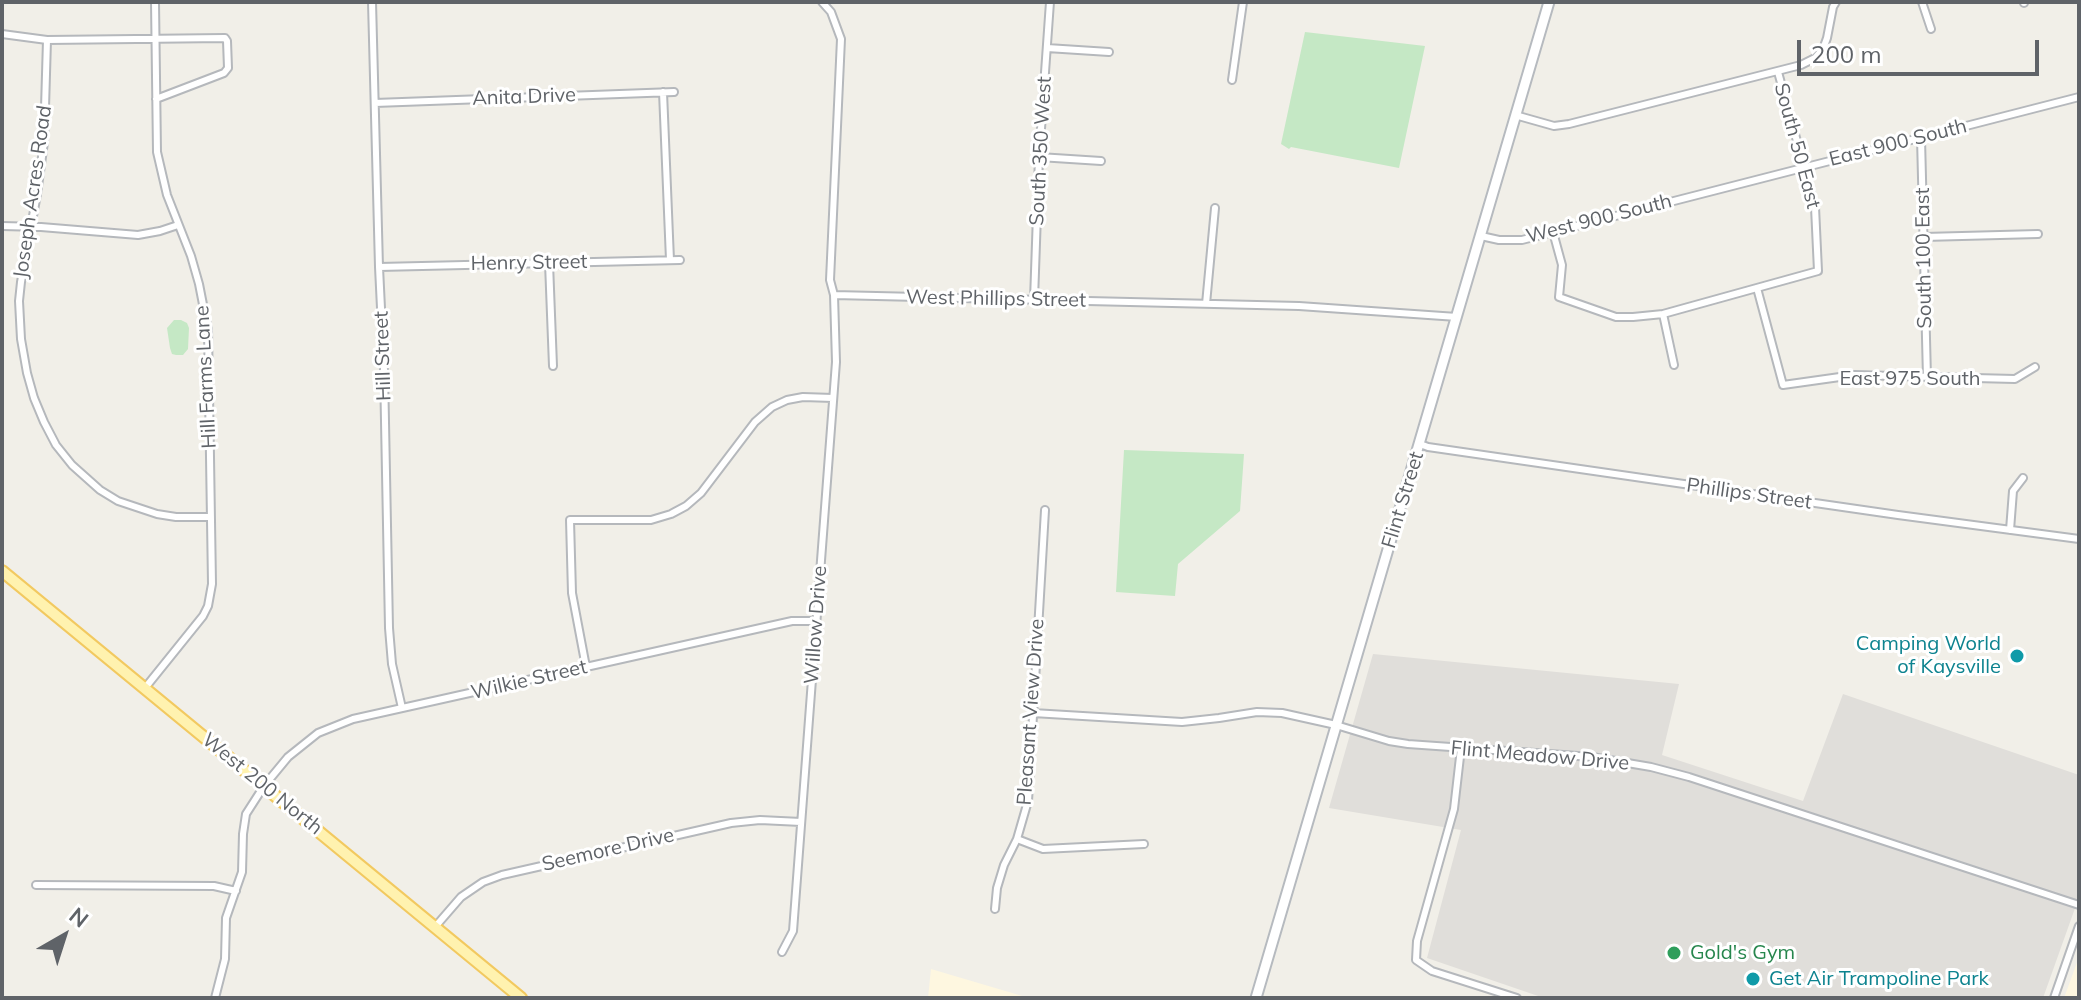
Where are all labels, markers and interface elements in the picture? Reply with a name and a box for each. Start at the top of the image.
scale bar [1801,24,2043,74]
text: 200 m [1811,39,1882,69]
street label: South 350 West [1025,76,1057,226]
street label: South 50 East [1769,81,1825,211]
street label: Anita Drive [472,83,576,111]
street label: Joseph Acres Road [9,104,57,280]
street label: East 900 South [1827,114,1969,172]
street label: South 100 East [1911,187,1937,329]
street label: West 900 South [1524,189,1674,249]
street label: Henry Street [470,250,588,276]
street label: West Phillips Street [906,285,1086,313]
street label: Hill Farms Lane [190,305,222,449]
street label: Hill Street [369,311,397,401]
street label: East 975 South [1839,367,1981,391]
street label: Flint Street [1377,449,1429,551]
street label: Phillips Street [1685,473,1813,515]
street label: Willow Drive [800,565,832,685]
street label: Pleasant View Drive [1013,618,1049,806]
place label: Camping World of Kaysville [1856,632,2001,679]
marker: Camping World of Kaysville [2008,647,2026,665]
street label: Wilkie Street [469,655,589,705]
street label: West 200 North [197,728,327,840]
street label: Flint Meadow Drive [1450,736,1630,776]
street label: Seemore Drive [540,823,676,877]
north arrow [24,896,104,976]
text: N [64,901,94,933]
place label: Gold's Gym [1690,941,1795,965]
marker: Gold's Gym [1665,944,1683,962]
place label: Get Air Trampoline Park [1769,967,1989,991]
marker: Get Air Trampoline Park [1744,970,1762,988]

